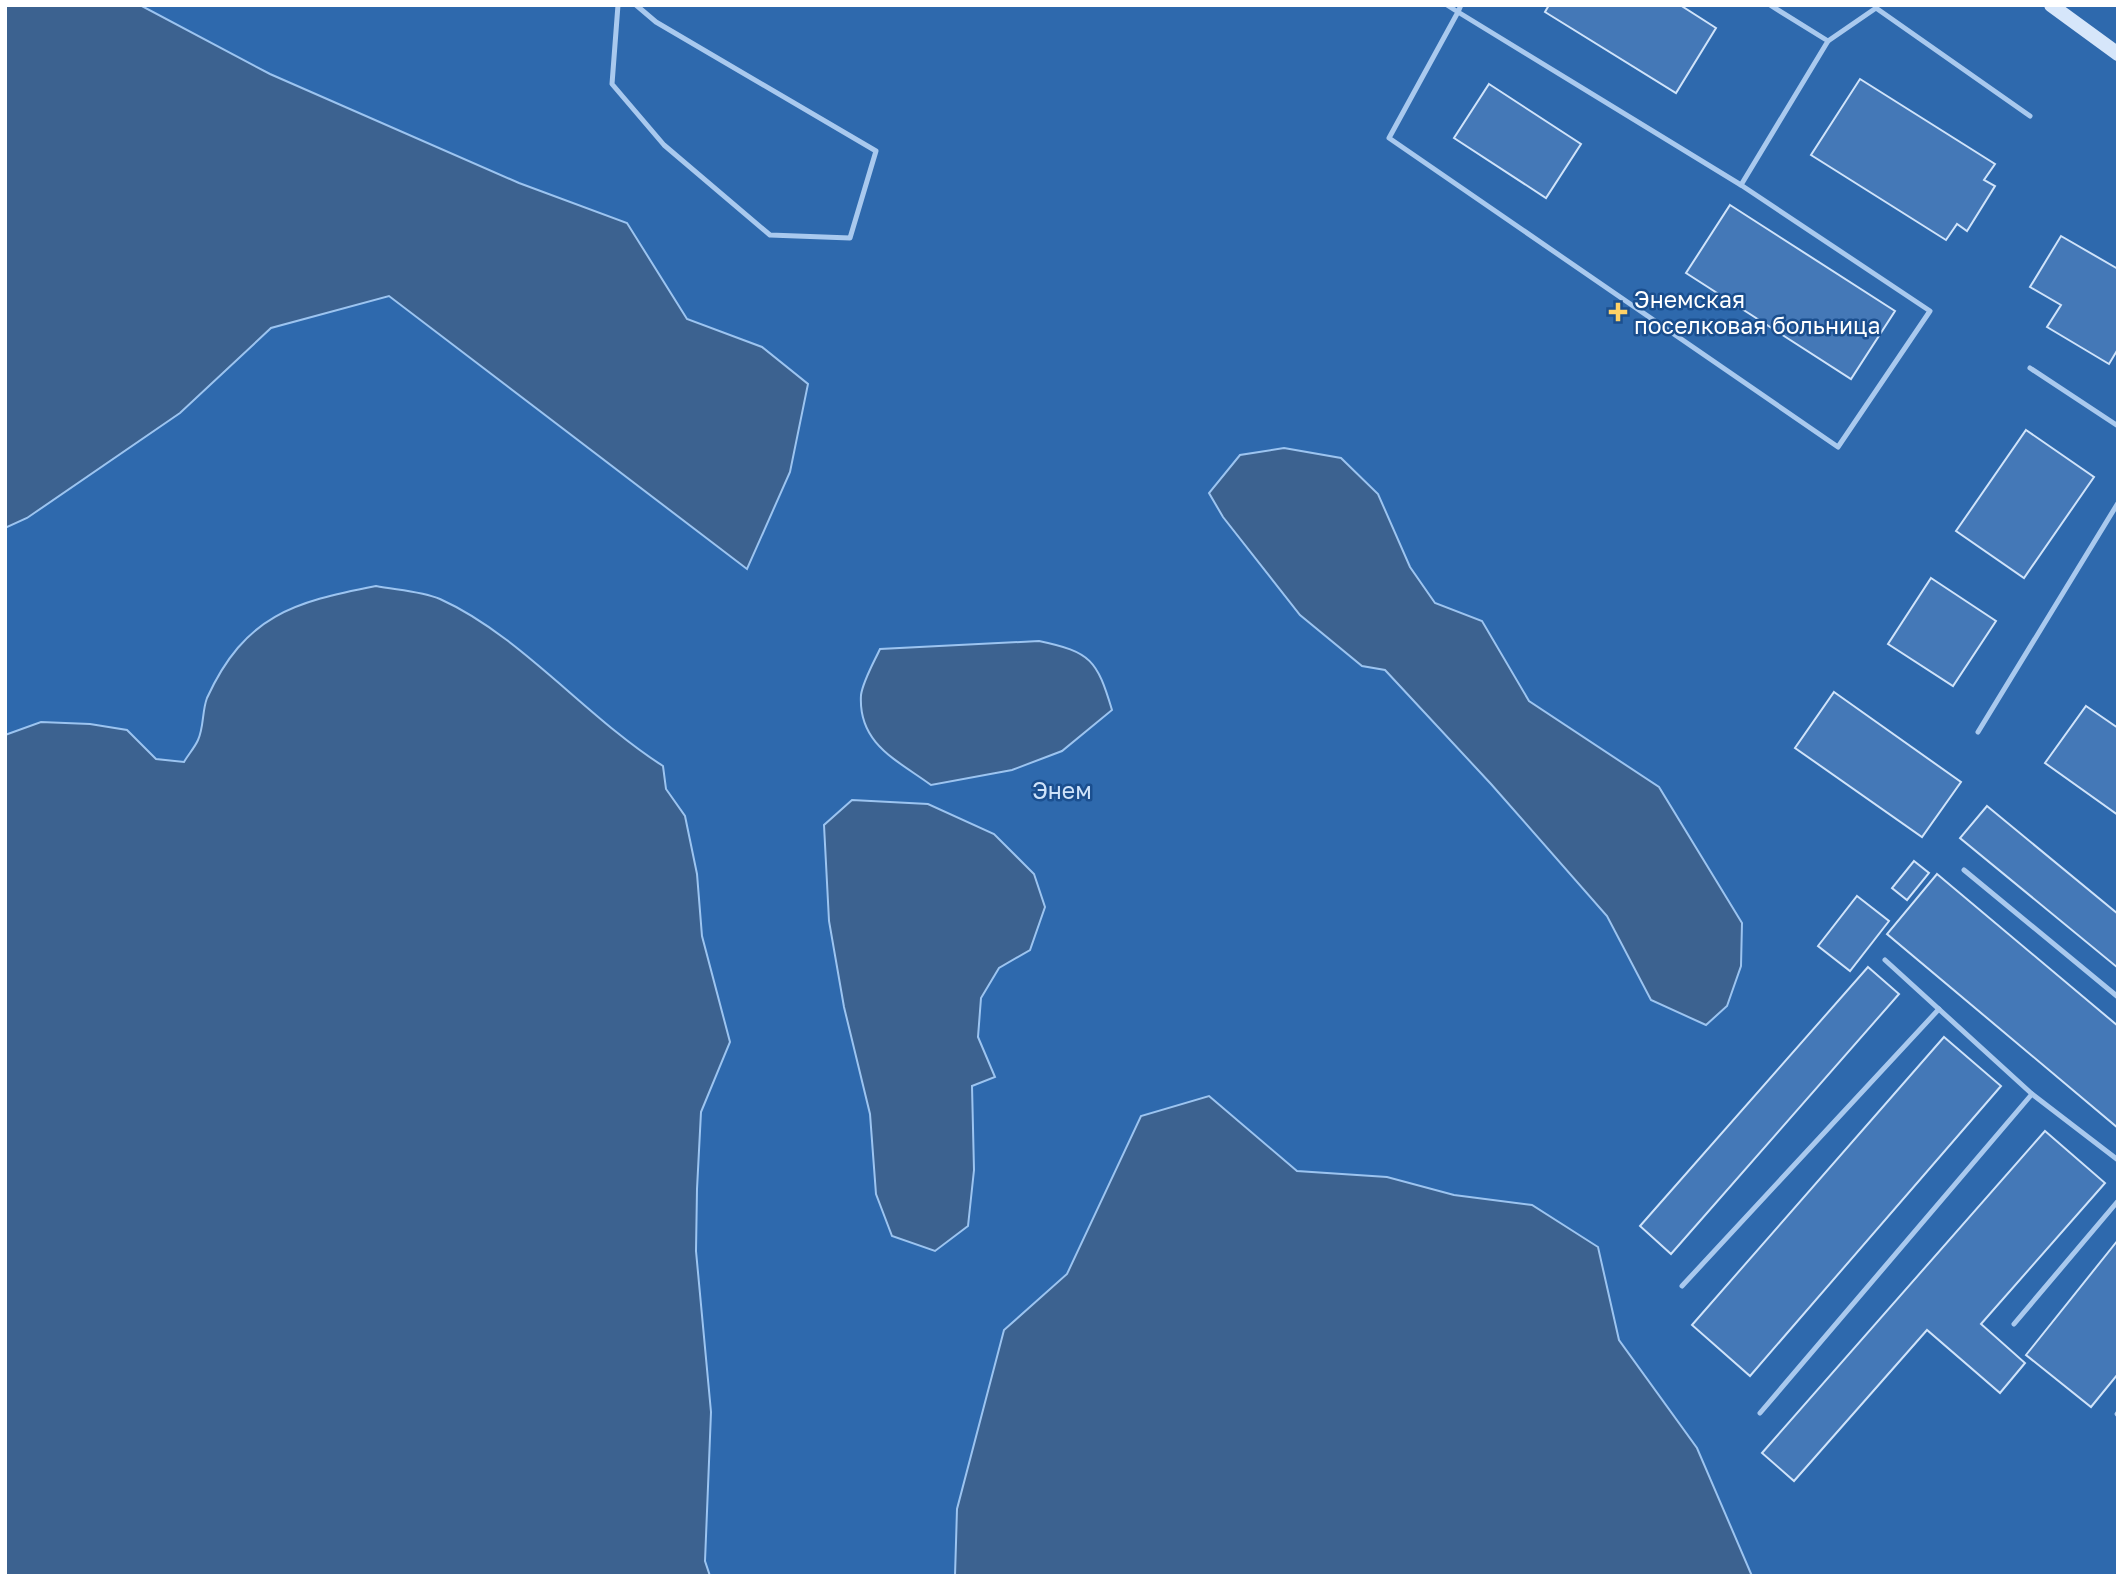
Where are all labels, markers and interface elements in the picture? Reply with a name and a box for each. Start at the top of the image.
place label: Энемская поселковая больница [1634,285,1880,339]
marker: Энемская поселковая больница [1608,302,1628,322]
park label: Энем [1032,776,1092,804]

